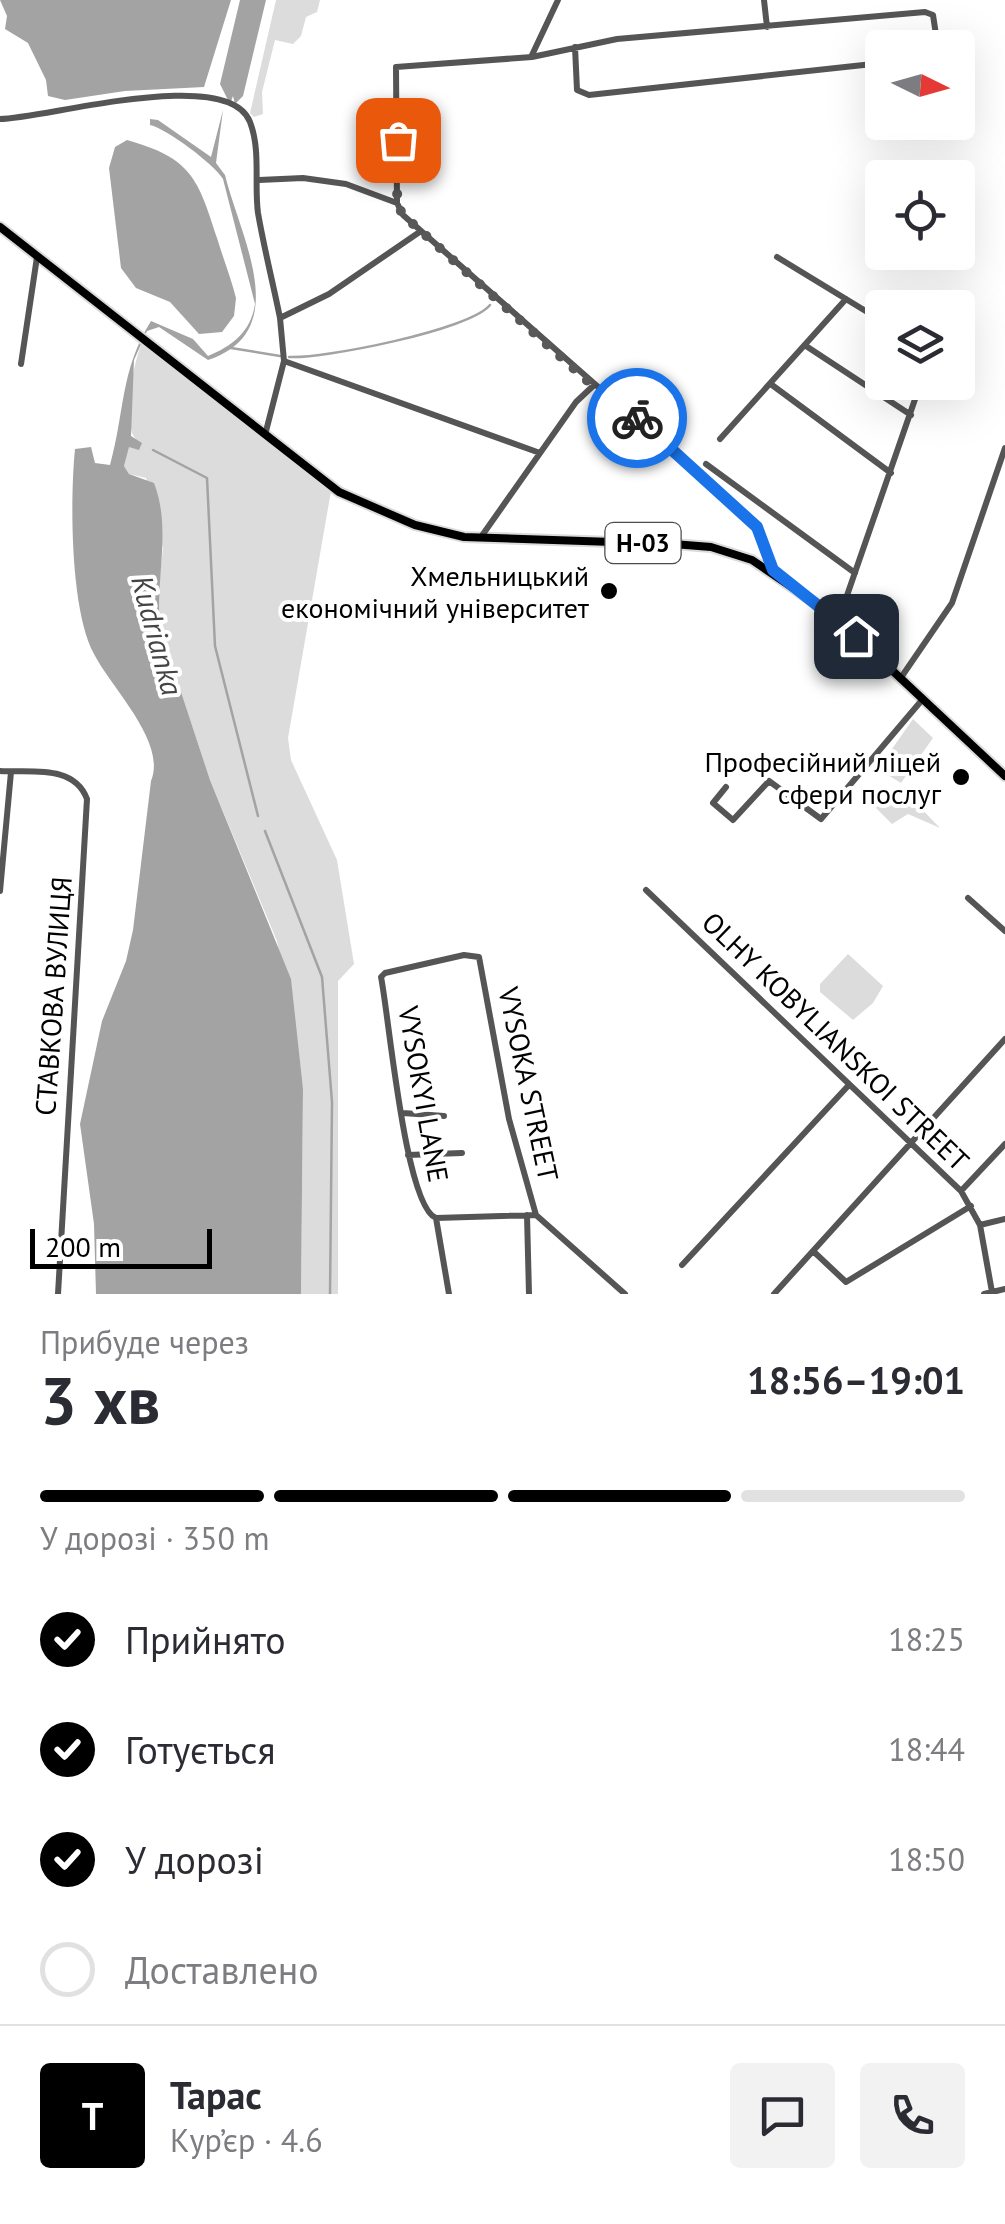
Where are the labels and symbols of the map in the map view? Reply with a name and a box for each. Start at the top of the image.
north arrow [865,30,975,140]
pin [356,98,441,183]
courier [587,368,687,468]
road number: Н-03 [606,523,680,563]
place label: Хмельницький економічний університет [281,557,590,626]
water label: Kudrianka [123,571,193,700]
marker: Хмельницький економічний університет [598,580,620,602]
pin [814,594,899,679]
place label: Професійний ліцей сфери послуг [704,743,942,812]
marker: Професійний ліцей сфери послуг [950,766,972,788]
street label: СТАВКОВА ВУЛИЦЯ [26,875,80,1117]
street label: OLHY KOBYLIANSKOI STREET [695,904,978,1179]
street label: VYSOKA STREET [490,983,568,1185]
street label: VYSOKYI LANE [390,1002,458,1185]
scale bar [30,1224,212,1268]

